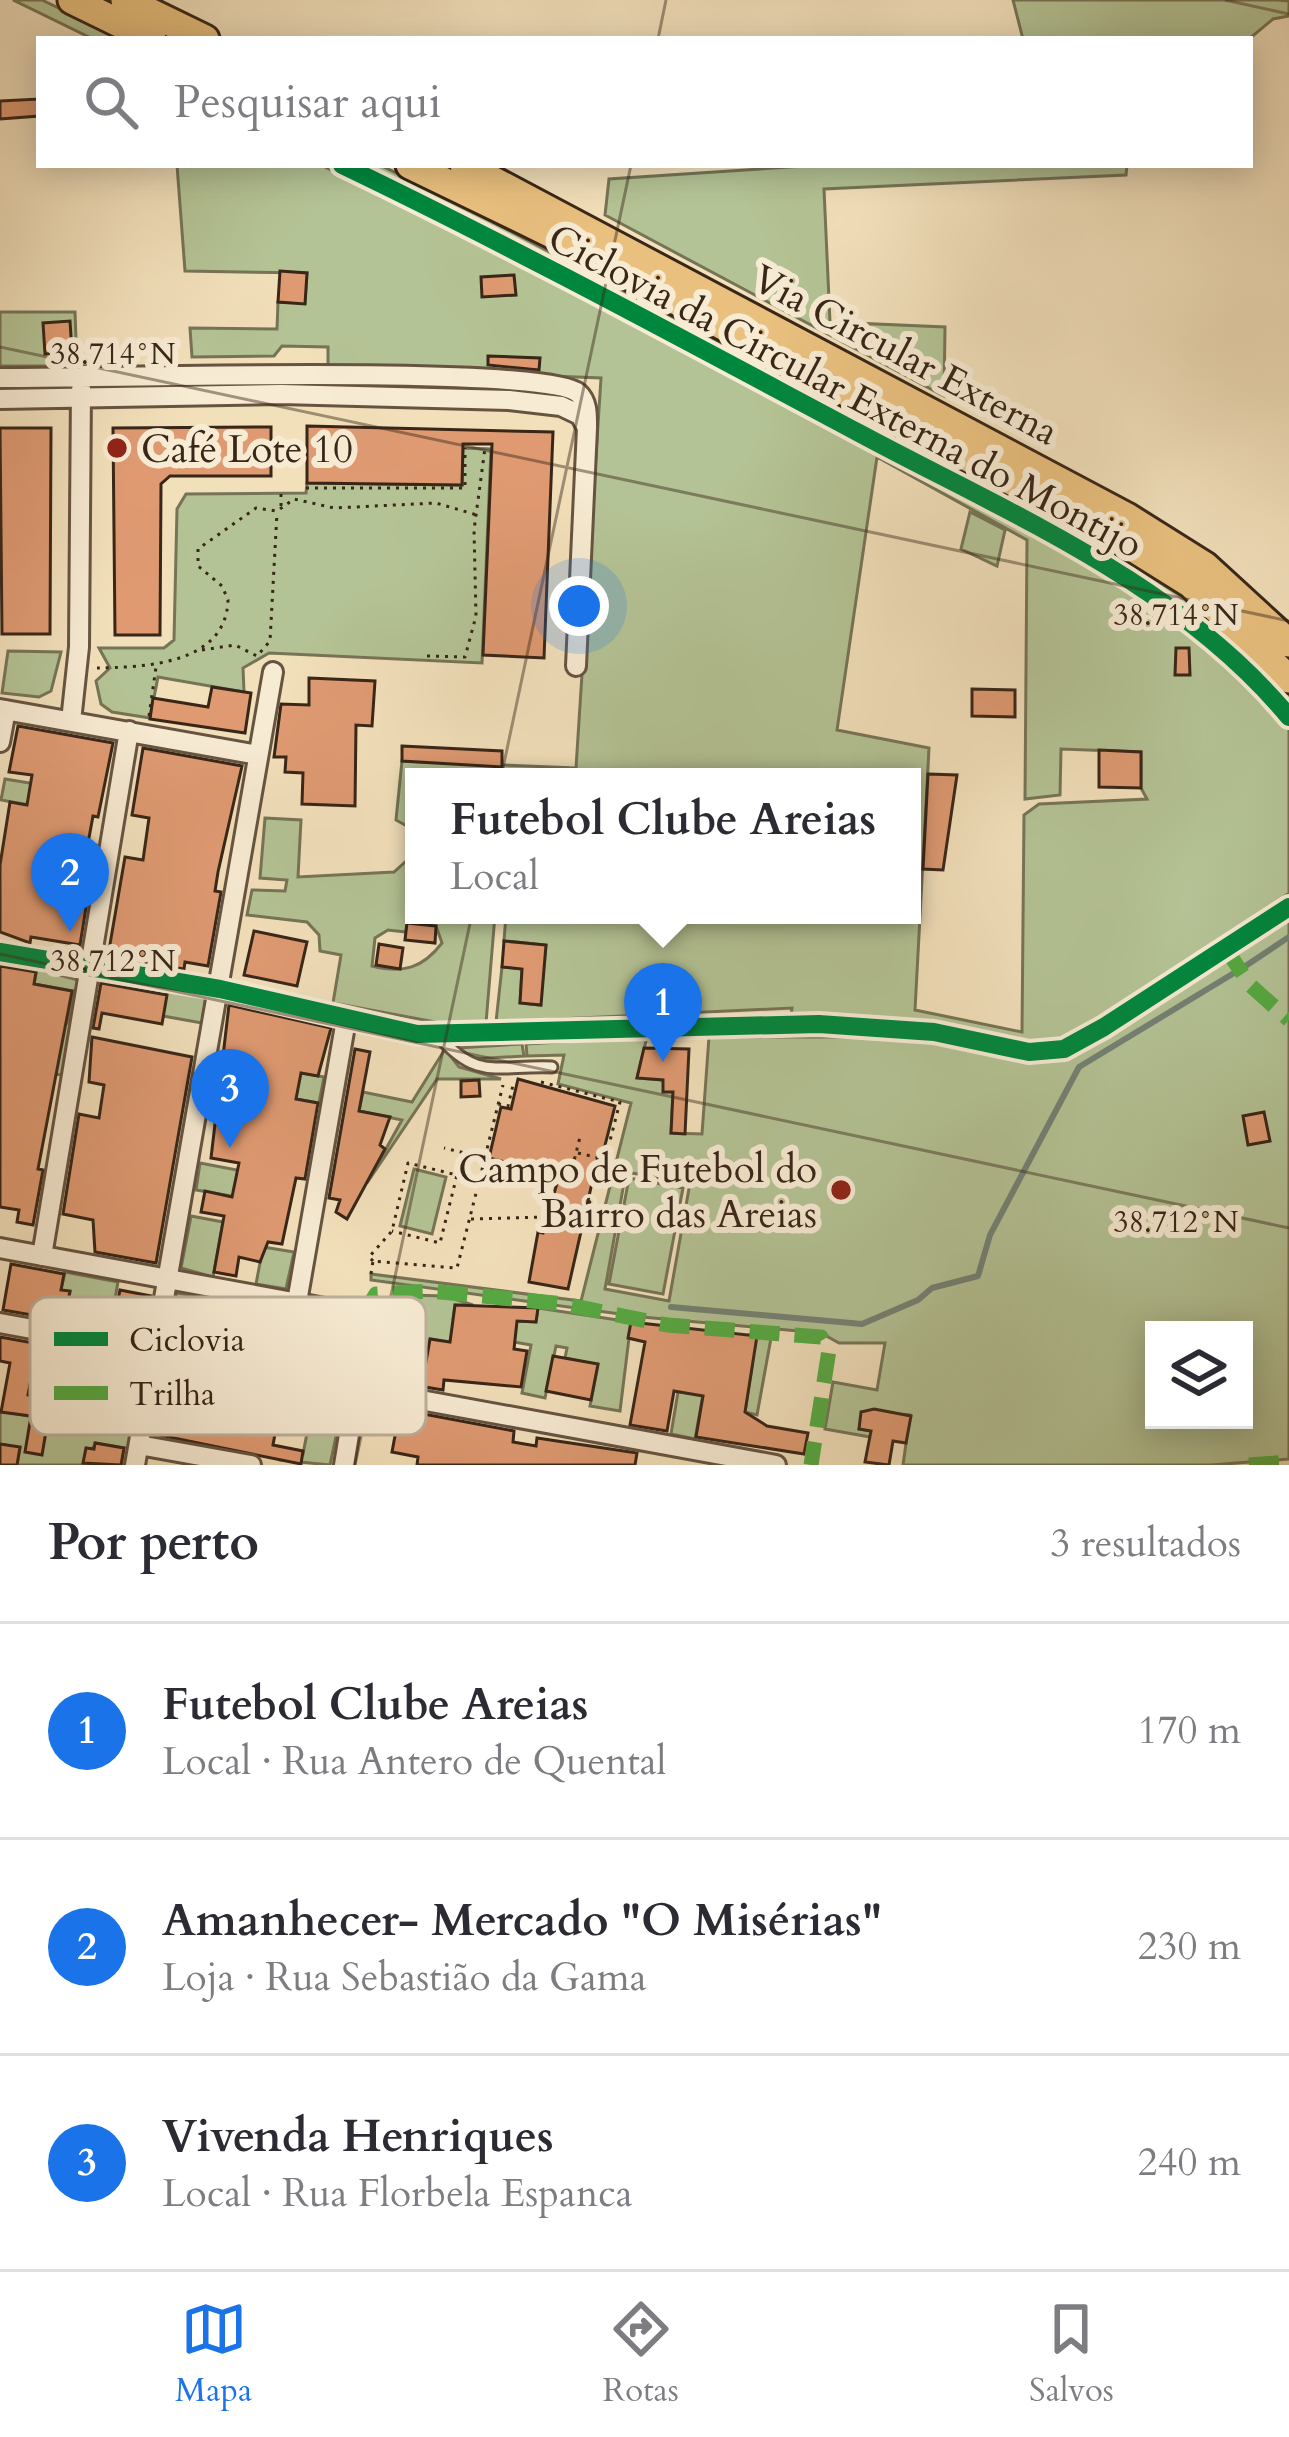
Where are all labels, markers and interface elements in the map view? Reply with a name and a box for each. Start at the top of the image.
search box [36,36,1253,168]
icon: search [78,69,144,135]
text: Pesquisar aqui [174,72,441,133]
street label: Ciclovia da Circular Externa do Montijo [539,212,1152,571]
street label: Via Circular Externa [743,252,1068,458]
text: 38.714°N [50,334,176,375]
place label: Café Lote 10 [141,423,353,476]
marker: Café Lote 10 [104,435,130,461]
your location [549,576,609,636]
text: 38.714°N [1113,595,1239,636]
popup [405,768,921,924]
text: Futebol Clube Areias [450,789,876,850]
pin: 2 [31,833,109,932]
text: Local [450,850,539,903]
text: 38.712°N [50,941,176,982]
pin: 1 [624,963,702,1062]
pin: 3 [191,1049,269,1148]
place label: Campo de Futebol do Bairro das Areias [458,1143,817,1241]
marker: Campo de Futebol do Bairro das Areias [828,1177,854,1203]
text: 38.712°N [1113,1202,1239,1243]
legend [30,1297,426,1435]
text: Ciclovia [129,1318,245,1363]
map controls [1145,1321,1253,1429]
button: layers [1145,1321,1253,1429]
text: Trilha [129,1372,215,1417]
text: Por perto [48,1508,259,1578]
text: 3 resultados [1050,1517,1241,1570]
text: Futebol Clube Areias [162,1674,588,1735]
text: 1 [77,1704,97,1757]
text: 170 m [1138,1704,1241,1757]
text: Local · Rua Antero de Quental [162,1735,667,1788]
text: Amanhecer- Mercado "O Misérias" [162,1890,882,1951]
text: 2 [77,1920,97,1973]
text: 230 m [1138,1920,1241,1973]
text: Loja · Rua Sebastião da Gama [162,1951,647,2004]
text: Vivenda Henriques [162,2106,554,2167]
text: 3 [77,2136,97,2189]
text: 240 m [1138,2136,1241,2189]
text: Local · Rua Florbela Espanca [162,2167,633,2220]
tab: Mapa [175,2296,252,2413]
tab: Rotas [602,2296,679,2413]
tab: Salvos [1029,2296,1114,2413]

